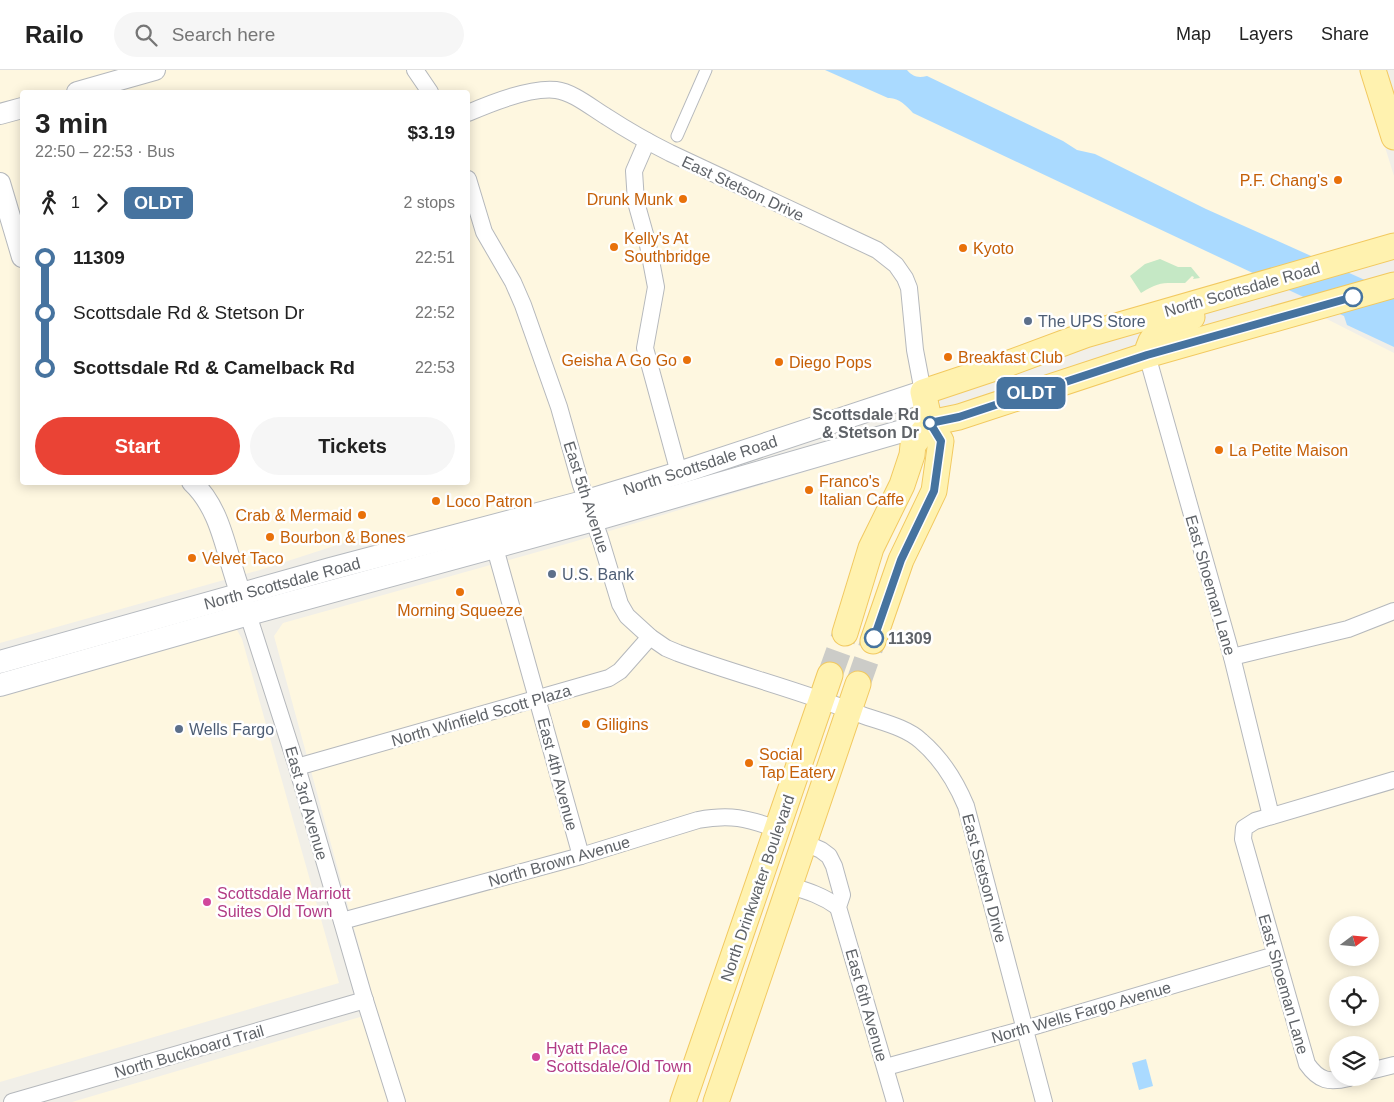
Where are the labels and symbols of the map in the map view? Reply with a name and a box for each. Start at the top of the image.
street label: East Stetson Drive [679,153,807,224]
place label: P.F. Chang's [1240,172,1328,189]
marker: P.F. Chang's [1332,174,1344,186]
place label: Drunk Munk [587,191,674,208]
marker: Drunk Munk [677,193,689,205]
place label: Kelly's At Southbridge [624,230,710,265]
place label: Kyoto [973,240,1014,257]
marker: Kelly's At Southbridge [608,241,620,253]
marker: Kyoto [957,242,969,254]
street label: North Scottsdale Road [1162,259,1322,320]
unlabelled marker [1343,287,1363,307]
place label: The UPS Store [1038,313,1146,330]
marker: The UPS Store [1022,315,1034,327]
place label: Breakfast Club [958,349,1063,366]
marker: Breakfast Club [942,351,954,363]
place label: Geisha A Go Go [561,352,677,369]
marker: Geisha A Go Go [681,354,693,366]
place label: Diego Pops [789,354,872,371]
marker: Diego Pops [773,356,785,368]
line badge: OLDT [996,377,1066,409]
place label: Scottsdale Rd & Stetson Dr [812,406,919,441]
marker: Scottsdale Rd & Stetson Dr [923,416,937,430]
street label: North Scottsdale Road [621,433,779,498]
street label: East 5th Avenue [560,439,613,555]
place label: La Petite Maison [1229,442,1348,459]
marker: La Petite Maison [1213,444,1225,456]
place label: Franco's Italian Caffe [819,473,904,508]
marker: Franco's Italian Caffe [803,484,815,496]
place label: Loco Patron [446,493,532,510]
marker: Loco Patron [430,495,442,507]
place label: Crab & Mermaid [236,507,352,524]
marker: Crab & Mermaid [356,509,368,521]
street label: East Shoeman Lane [1182,513,1239,657]
place label: Bourbon & Bones [280,529,405,546]
marker: Bourbon & Bones [264,531,276,543]
place label: Velvet Taco [202,550,284,567]
marker: Velvet Taco [186,552,198,564]
street label: North Scottsdale Road [202,554,362,613]
place label: U.S. Bank [562,566,635,583]
marker: U.S. Bank [546,568,558,580]
marker: Morning Squeeze [454,586,466,598]
place label: Morning Squeeze [397,602,523,619]
marker: 11309 [864,628,884,648]
place label: 11309 [888,630,932,647]
street label: North Winfield Scott Plaza [389,682,573,749]
street label: East 4th Avenue [534,716,581,833]
place label: Giligins [596,716,648,733]
marker: Giligins [580,718,592,730]
place label: Wells Fargo [189,721,274,738]
marker: Wells Fargo [173,723,185,735]
street label: East 3rd Avenue [282,745,331,862]
place label: Social Tap Eatery [759,746,835,781]
marker: Social Tap Eatery [743,757,755,769]
street label: North Drinkwater Boulevard [717,792,798,984]
street label: East Stetson Drive [959,812,1010,944]
street label: North Brown Avenue [486,833,632,890]
place label: Scottsdale Marriott Suites Old Town [217,885,351,920]
marker: Scottsdale Marriott Suites Old Town [201,896,213,908]
street label: East Shoeman Lane [1255,912,1312,1056]
north arrow [1329,916,1379,966]
street label: East 6th Avenue [842,947,891,1063]
street label: North Wells Fargo Avenue [989,979,1173,1046]
street label: North Buckboard Trail [112,1022,266,1081]
place label: Hyatt Place Scottsdale/Old Town [546,1040,692,1075]
marker: Hyatt Place Scottsdale/Old Town [530,1051,542,1063]

